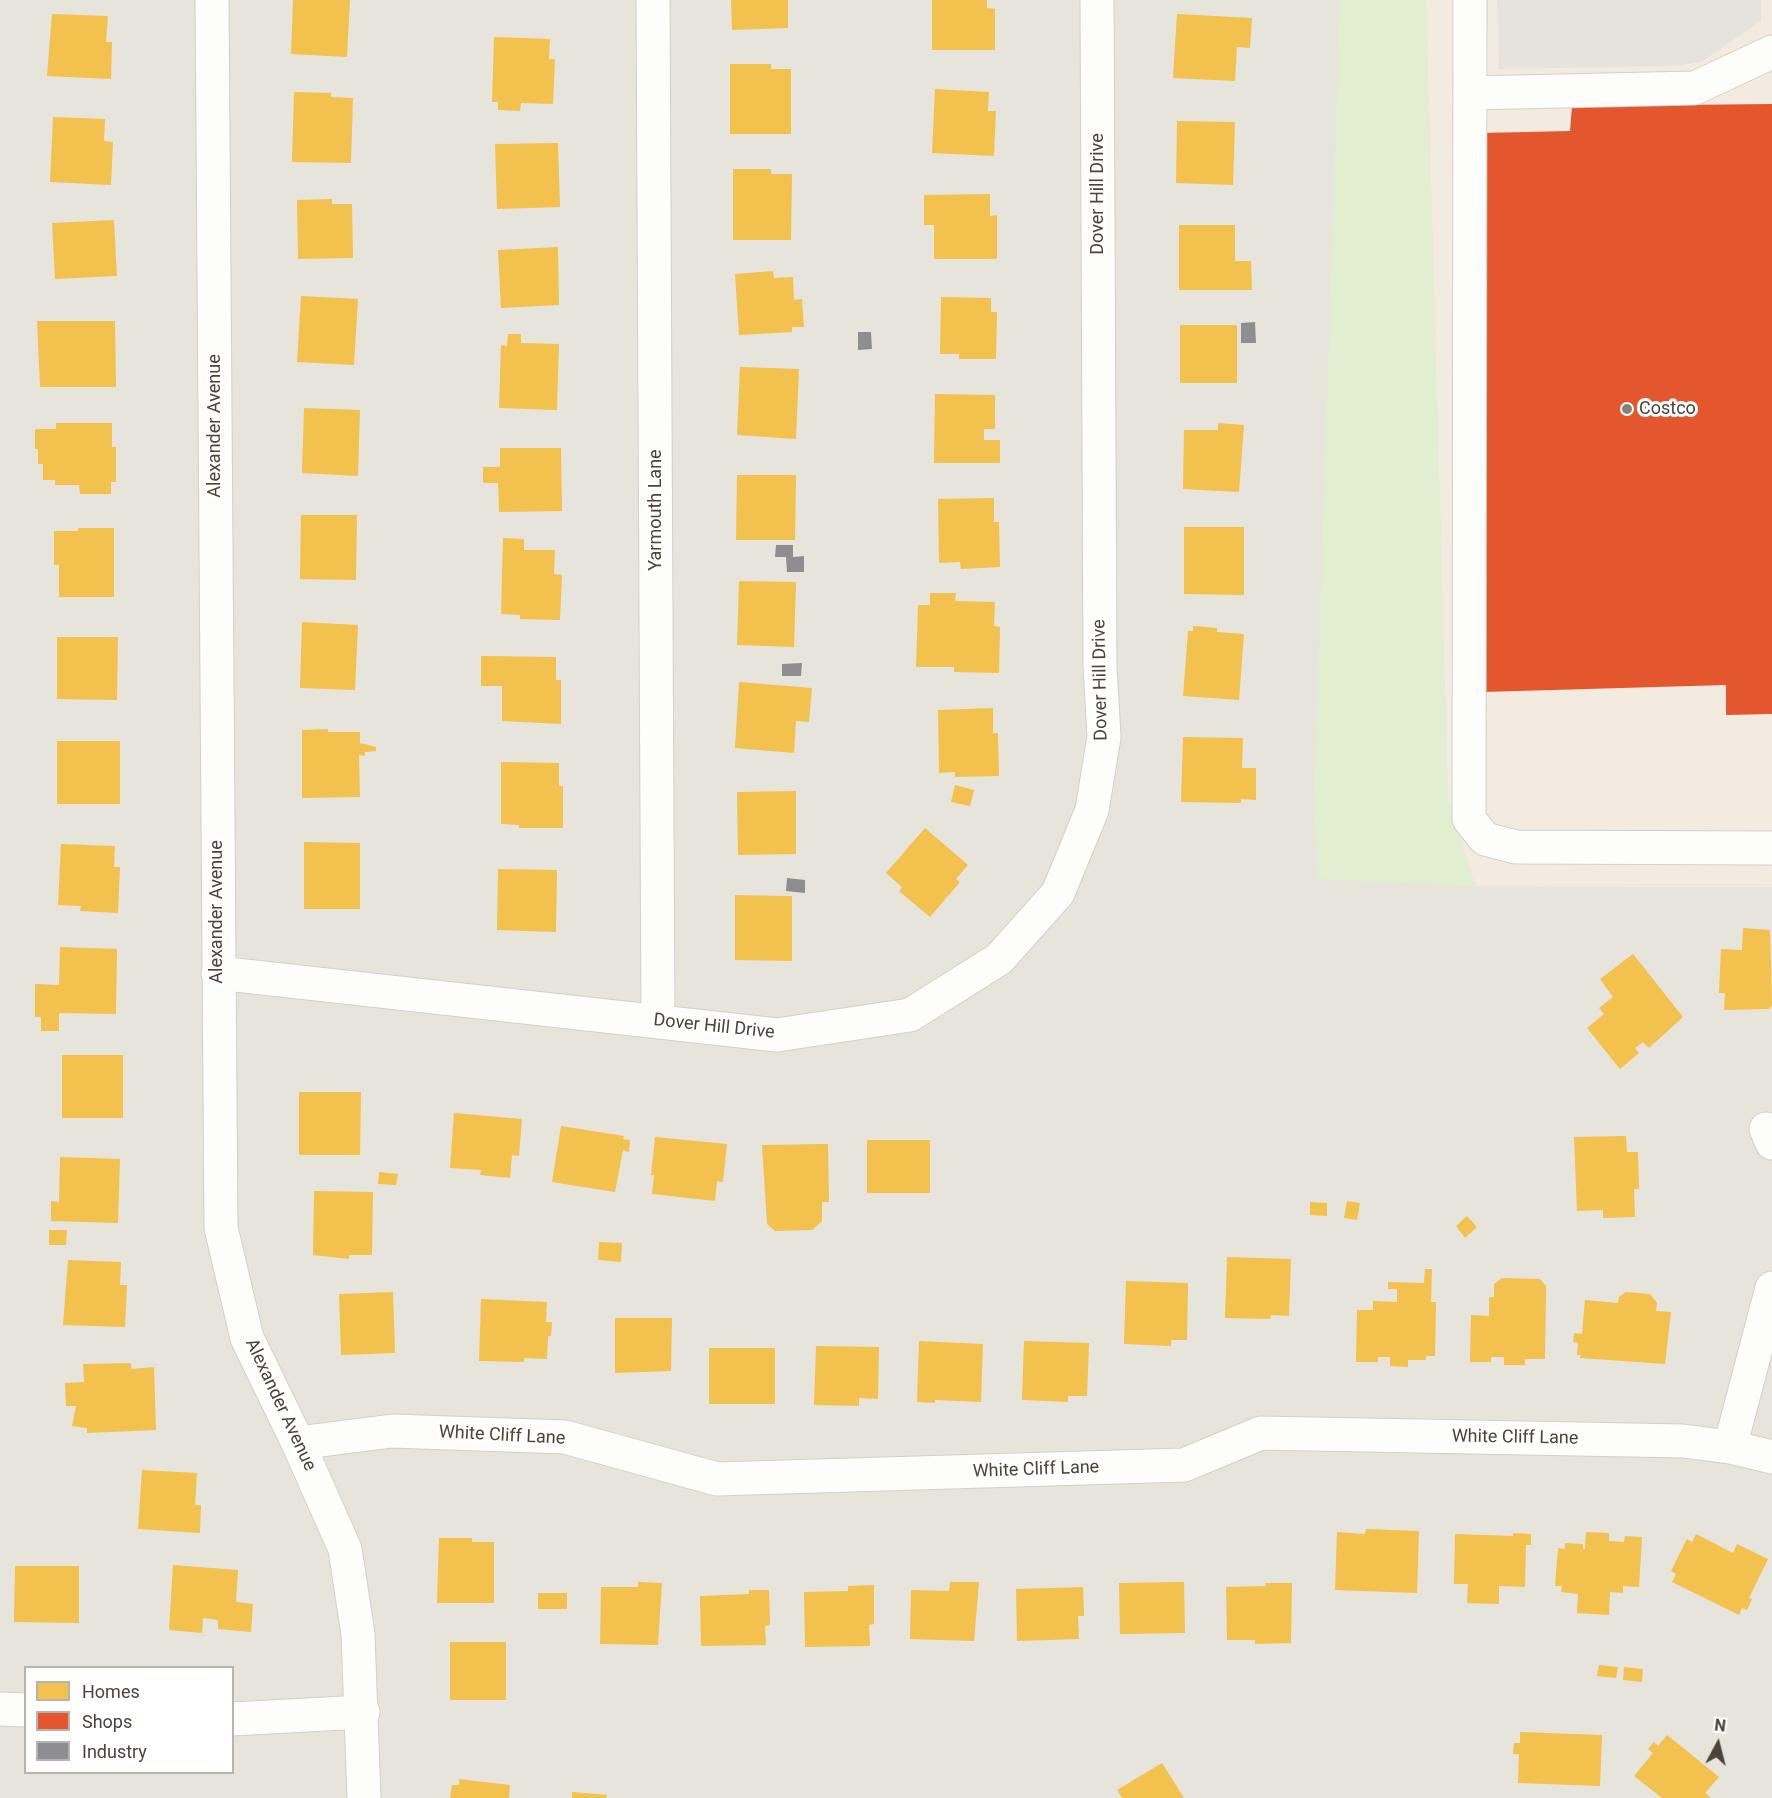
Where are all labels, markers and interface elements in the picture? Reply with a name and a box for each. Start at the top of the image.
street label: Dover Hill Drive [1087,133,1109,255]
street label: Alexander Avenue [204,354,226,498]
place label: Costco [1639,398,1696,420]
marker: Costco [1620,402,1634,416]
street label: Yarmouth Lane [645,449,667,571]
street label: Dover Hill Drive [1089,619,1113,741]
street label: Alexander Avenue [206,840,228,984]
street label: Dover Hill Drive [652,1010,776,1044]
street label: Alexander Avenue [240,1335,320,1475]
street label: White Cliff Lane [438,1422,566,1450]
street label: White Cliff Lane [1452,1426,1578,1450]
street label: White Cliff Lane [972,1457,1100,1483]
legend [24,1666,234,1774]
text: Homes [82,1681,140,1702]
text: Shops [82,1711,132,1732]
north arrow [1688,1714,1748,1774]
text: N [1713,1716,1727,1736]
text: Industry [82,1741,147,1762]

